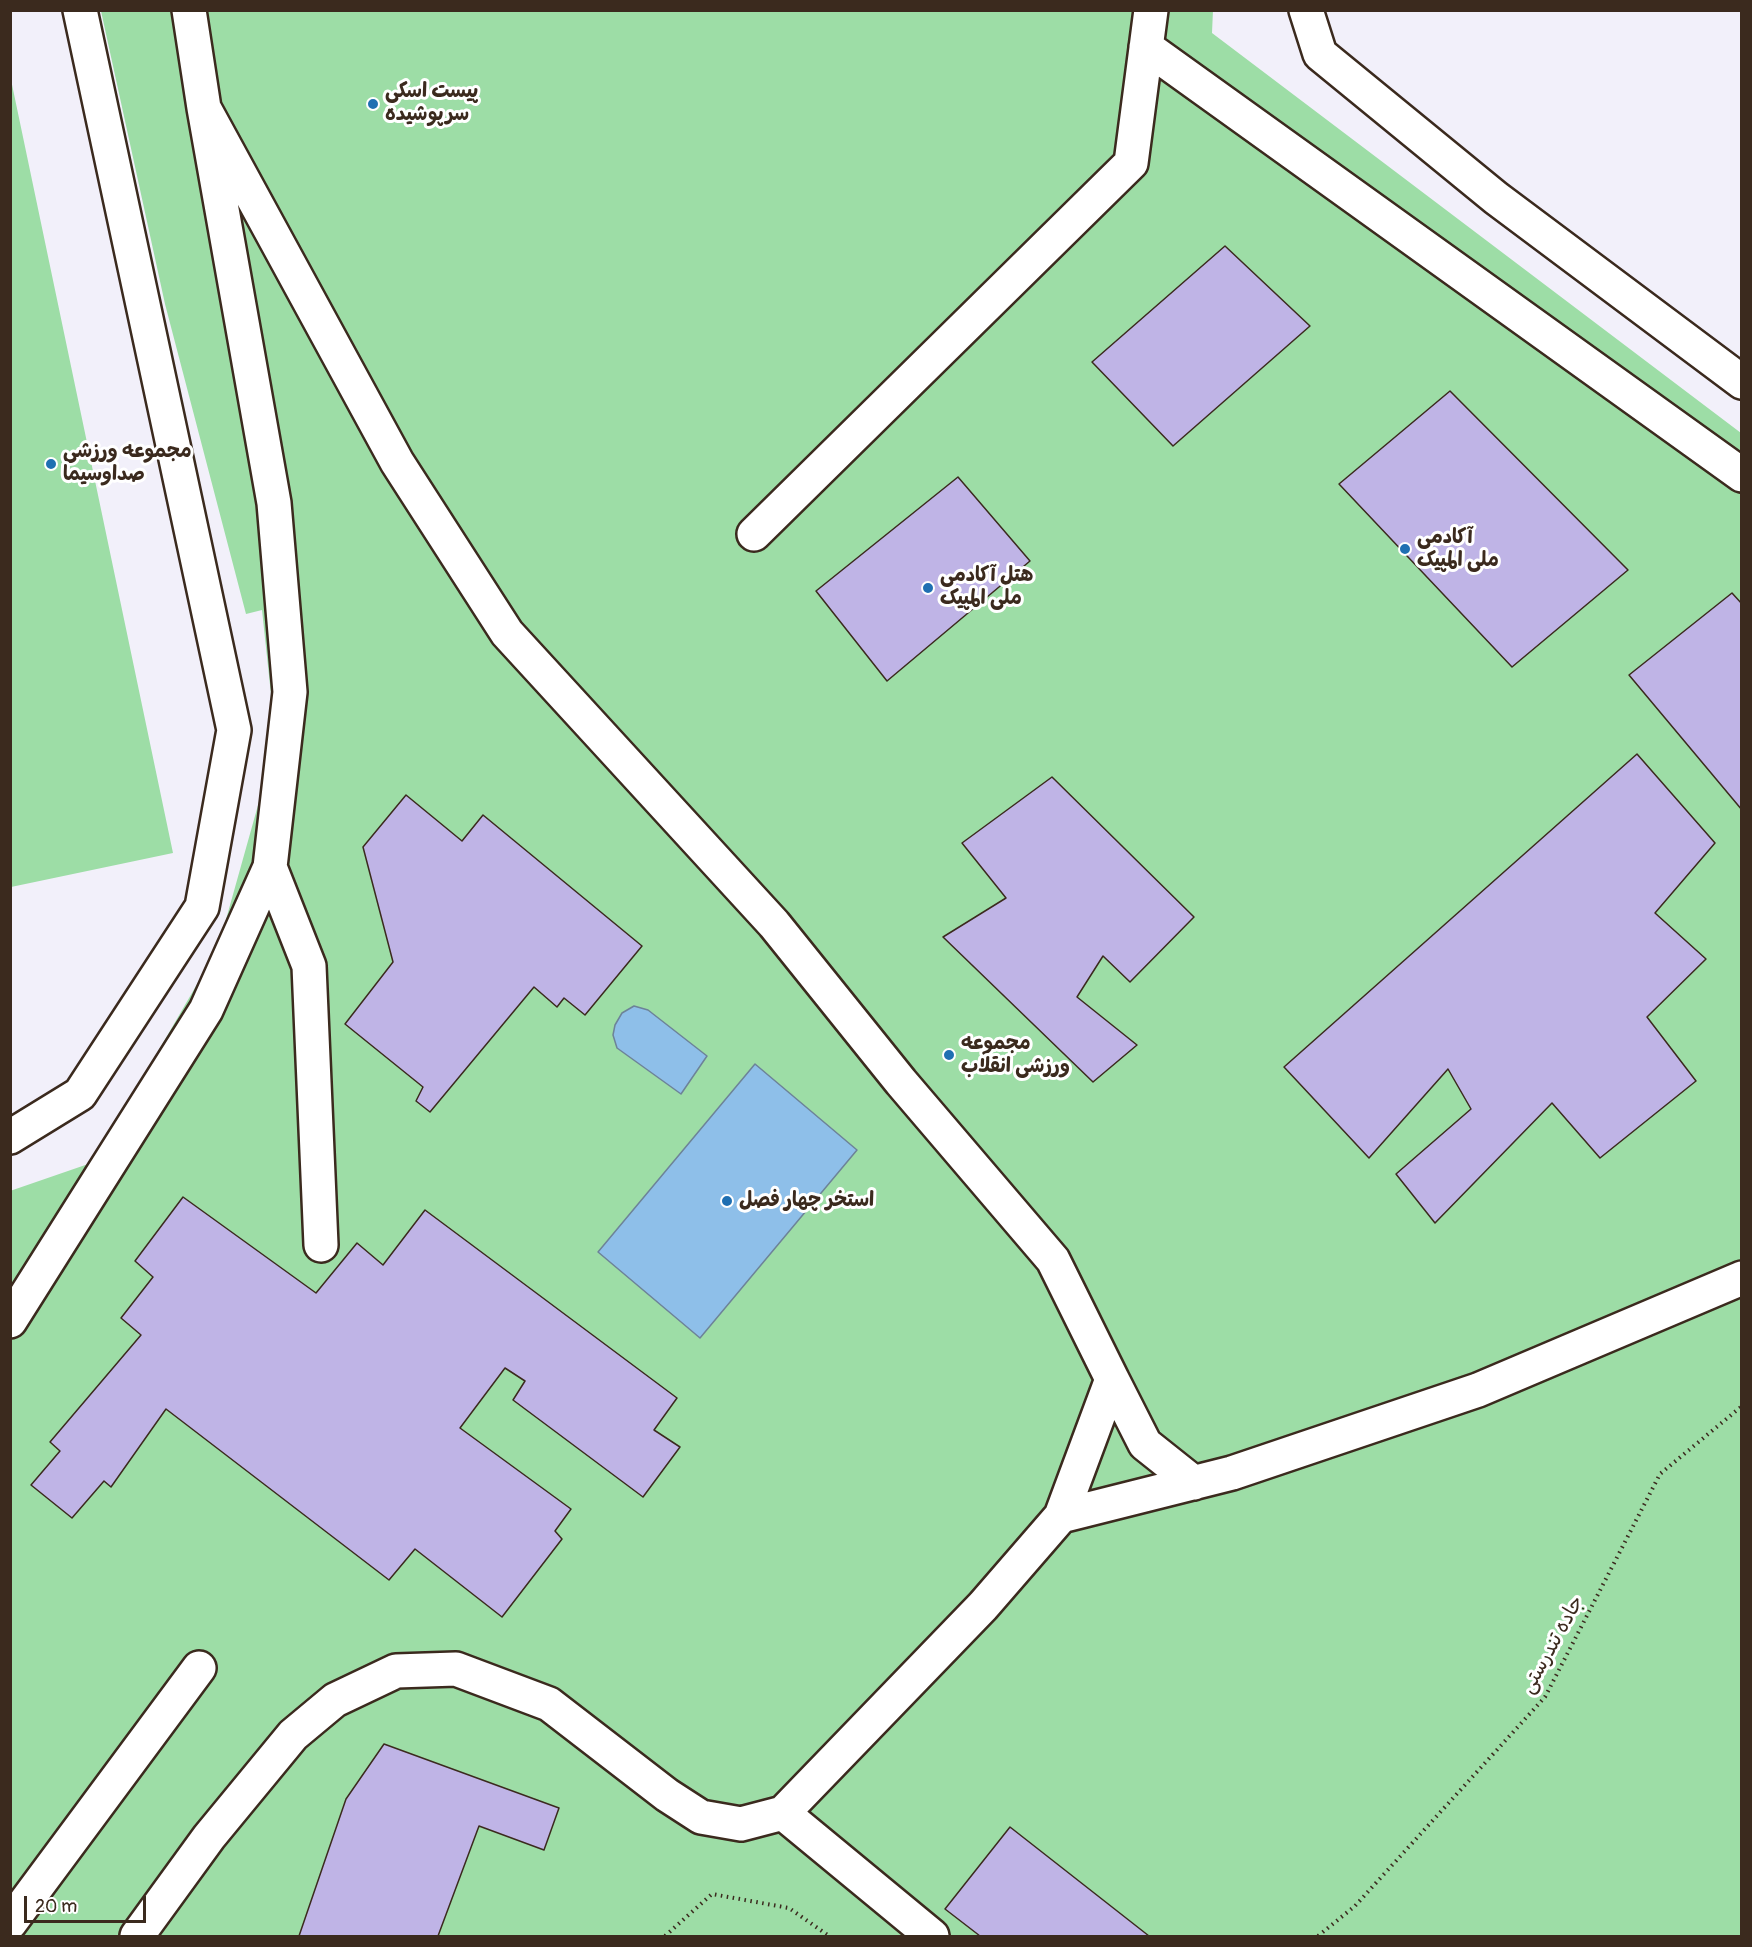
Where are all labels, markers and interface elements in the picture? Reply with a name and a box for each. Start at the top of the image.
place label: پیست اسکی سرپوشیده [385,80,478,127]
marker: پیست اسکی سرپوشیده [366,97,380,111]
place label: مجموعه ورزشی صداوسیما [63,440,192,487]
marker: مجموعه ورزشی صداوسیما [44,457,58,471]
place label: آکادمی ملی المپیک [1417,526,1499,573]
marker: آکادمی ملی المپیک [1398,542,1412,556]
place label: هتل آکادمی ملی المپیک [940,564,1033,611]
marker: هتل آکادمی ملی المپیک [921,581,935,595]
place label: مجموعه ورزشی انقلاب [961,1032,1070,1079]
marker: مجموعه ورزشی انقلاب [942,1048,956,1062]
place label: استخر چهار فصل [739,1189,874,1213]
marker: استخر چهار فصل [720,1194,734,1208]
street label: جاده تندرستی [1516,1592,1590,1698]
scale bar [27,1884,148,1922]
text: 20 m [35,1895,77,1918]

